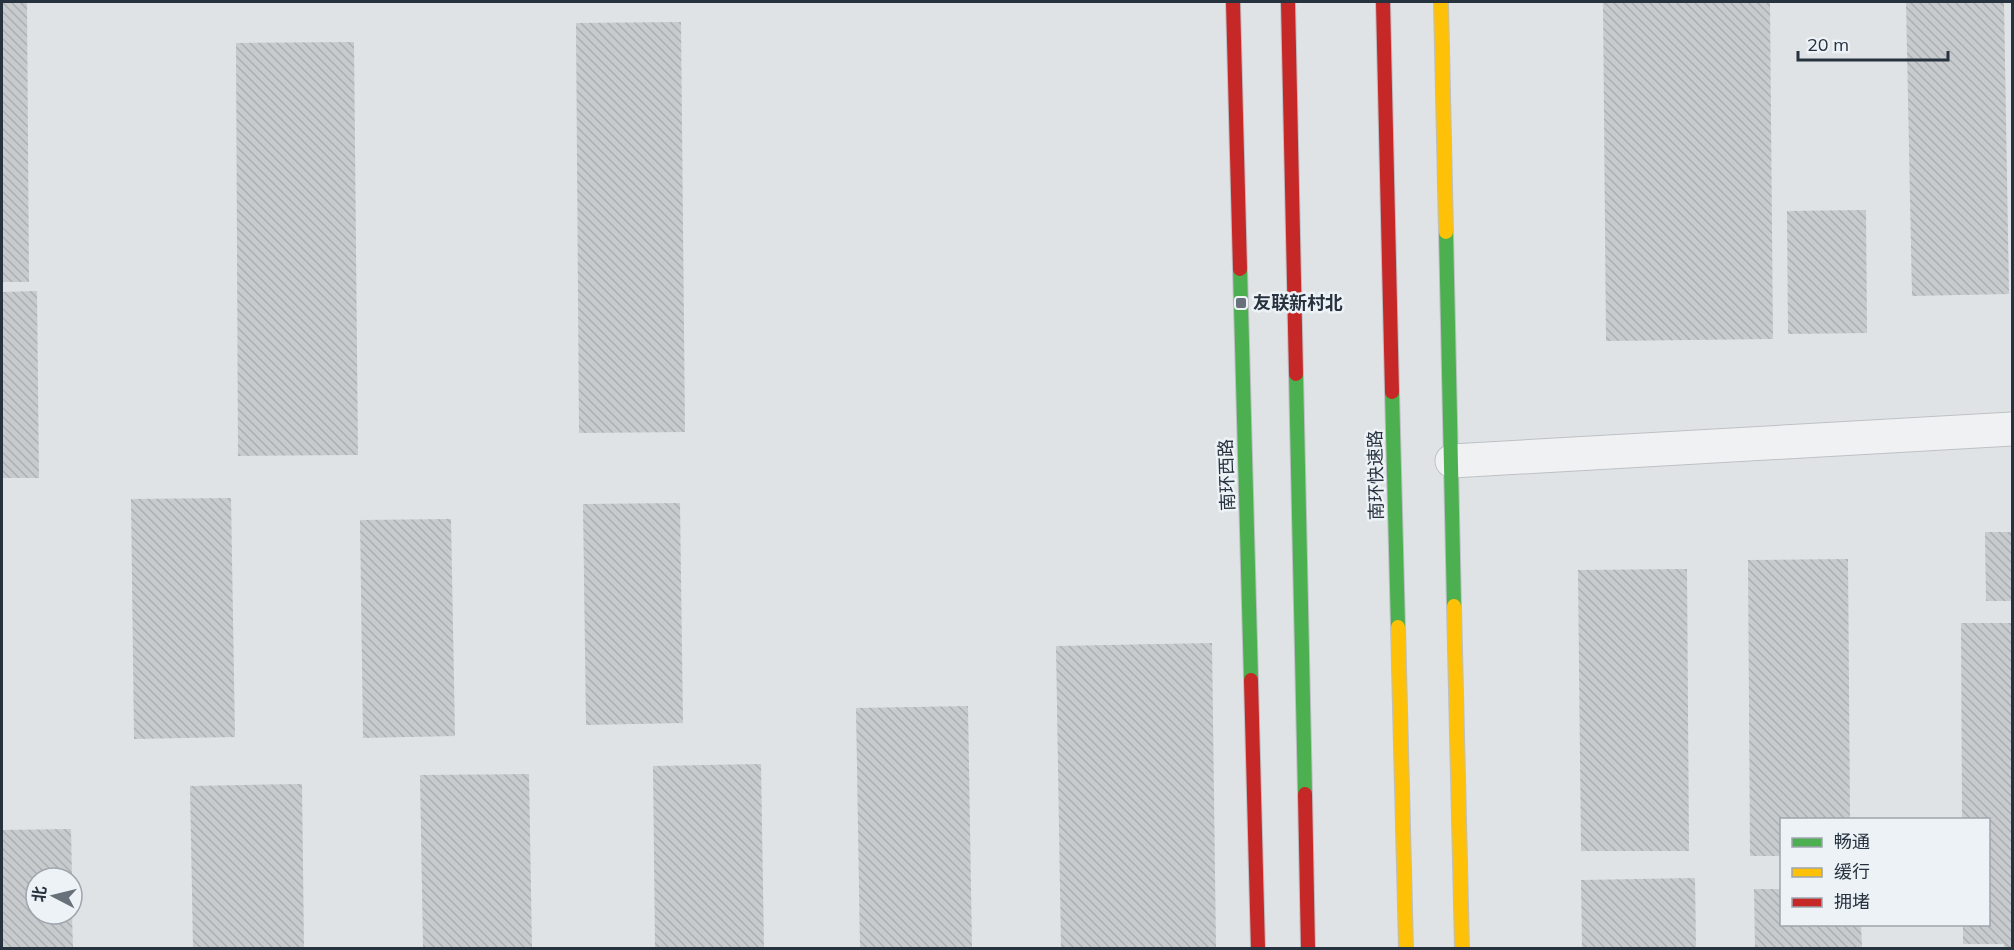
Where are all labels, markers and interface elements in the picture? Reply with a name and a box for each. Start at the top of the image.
scale bar [1798,24,1948,62]
text: 20 m [1807,33,1849,56]
place label: 友联新村北 [1253,291,1343,314]
marker: 友联新村北 [1234,296,1248,310]
street label: 南环快速路 [1363,430,1388,520]
street label: 南环西路 [1214,439,1239,511]
legend [1780,818,1990,926]
text: 畅通 [1834,830,1870,853]
text: 缓行 [1834,860,1870,883]
north arrow [24,866,84,926]
text: 北 [28,885,50,903]
text: 拥堵 [1834,890,1870,913]

